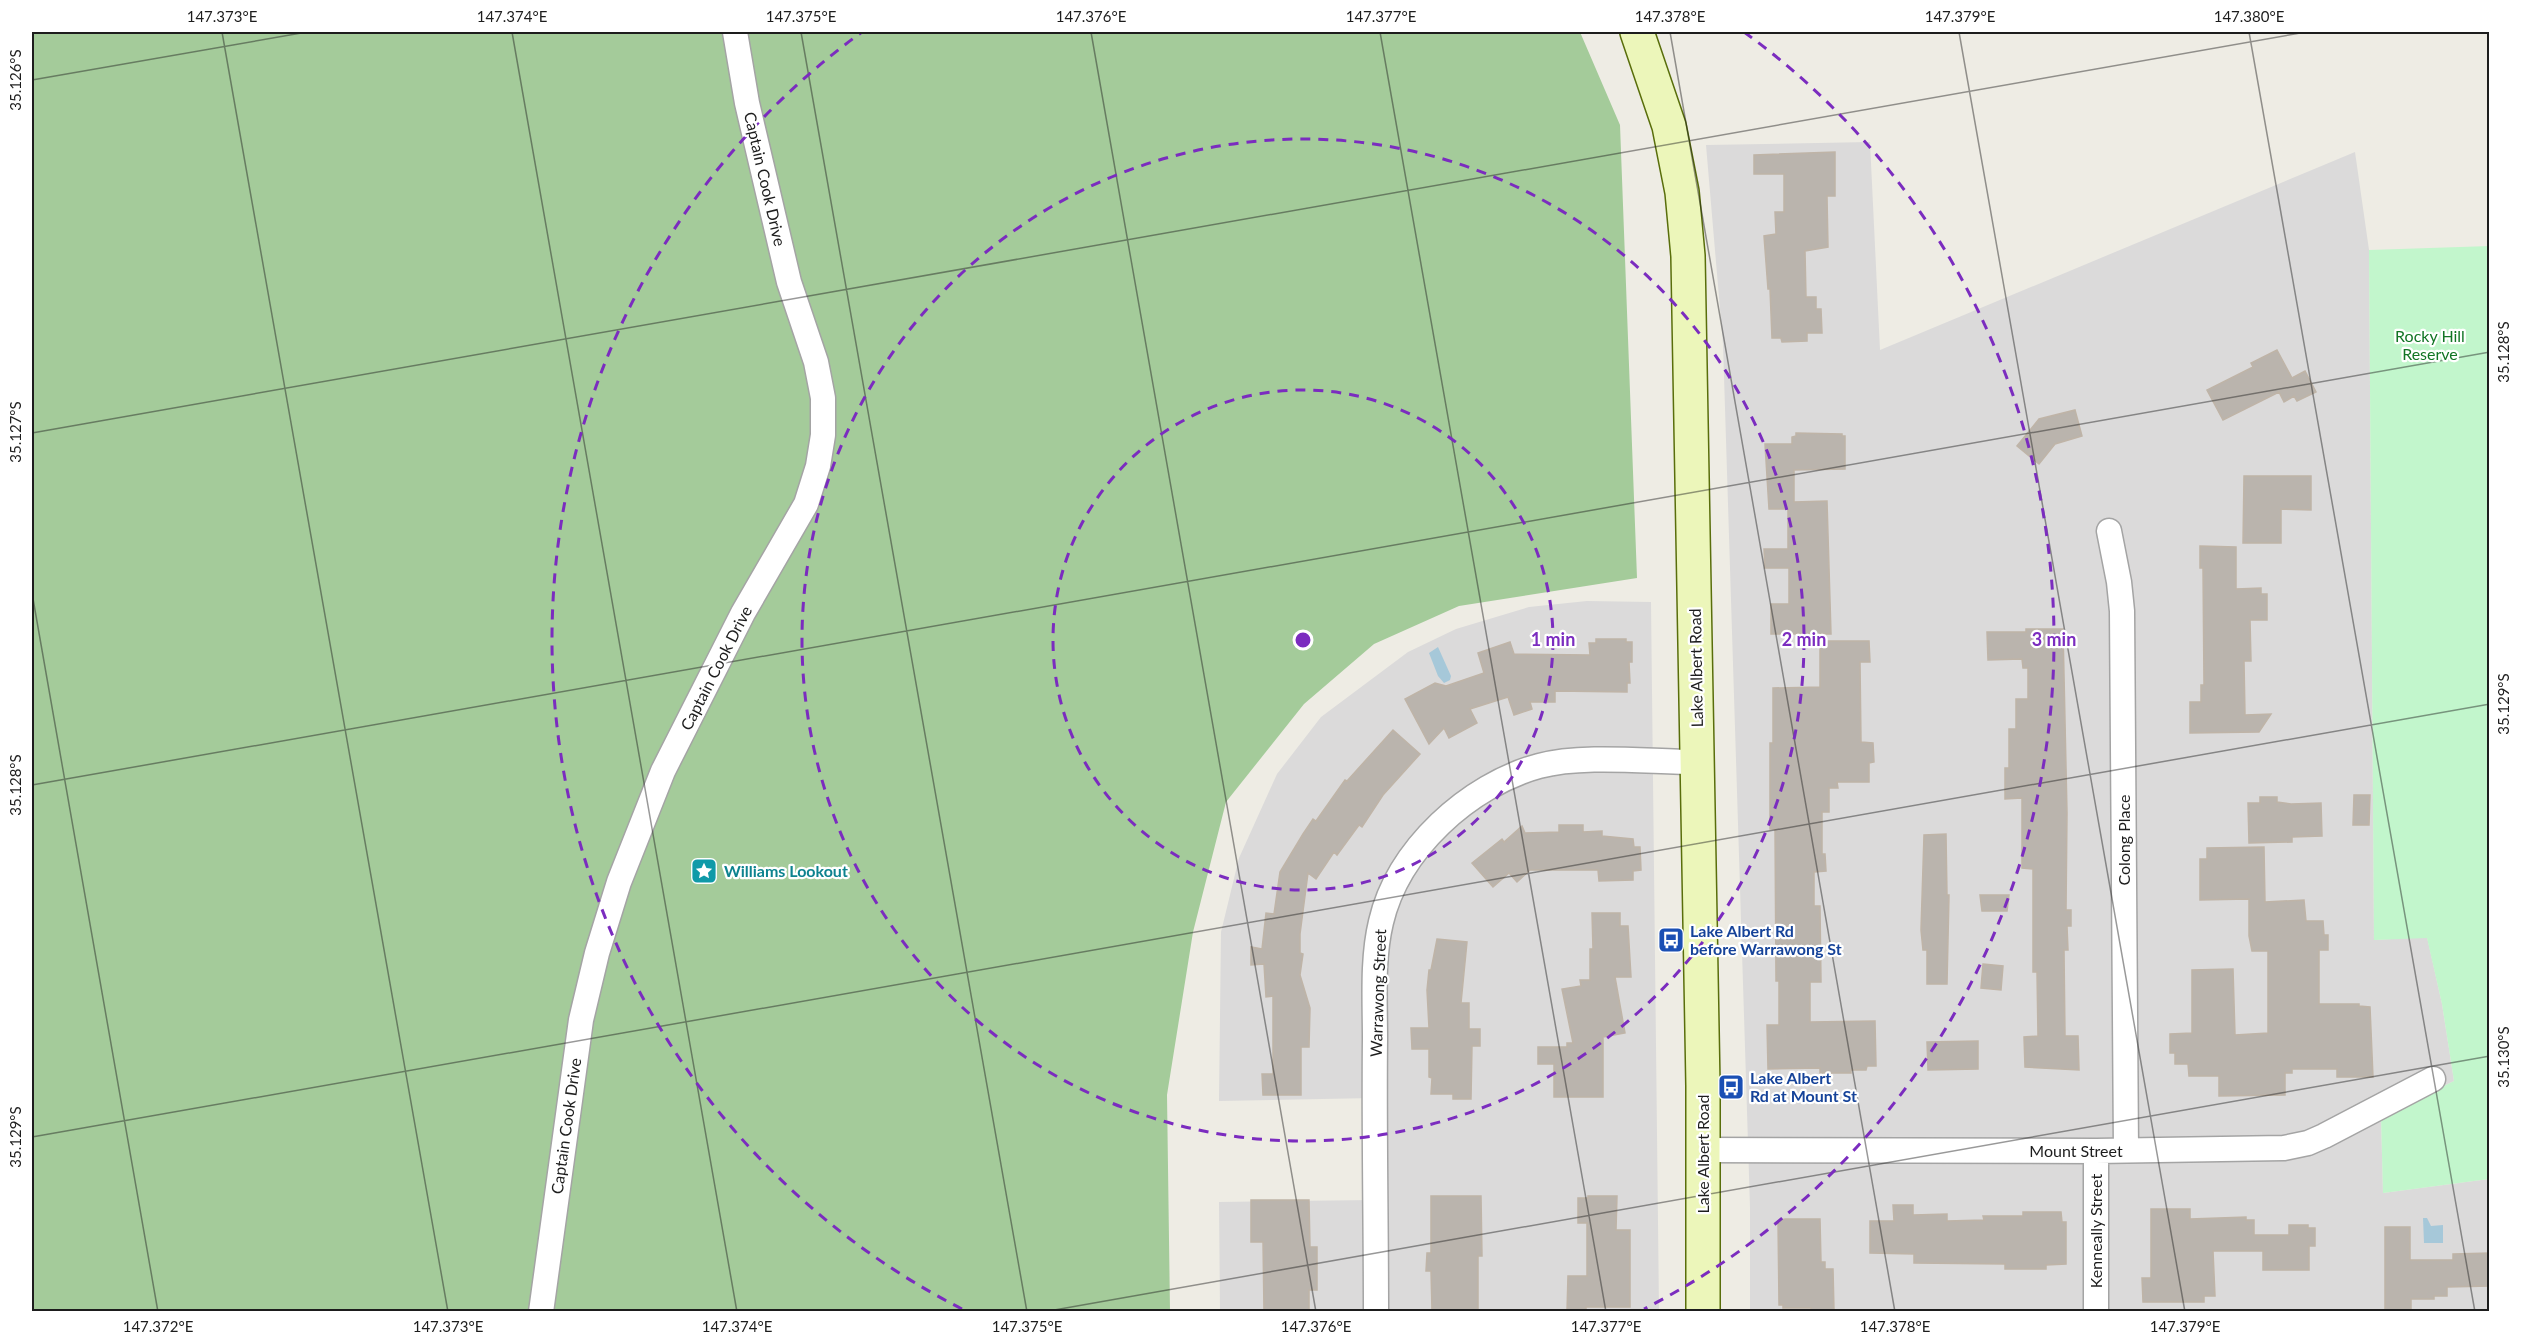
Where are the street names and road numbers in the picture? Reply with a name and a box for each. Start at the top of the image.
street label: Captain Cook Drive [741,110,790,248]
street label: Captain Cook Drive [676,602,755,733]
street label: Lake Albert Road [1685,608,1706,728]
street label: Colong Place [2114,794,2133,886]
street label: Warrawong Street [1366,928,1389,1057]
street label: Captain Cook Drive [547,1057,584,1195]
street label: Lake Albert Road [1693,1095,1712,1213]
street label: Mount Street [2029,1141,2123,1160]
street label: Kenneally Street [2086,1174,2105,1288]

